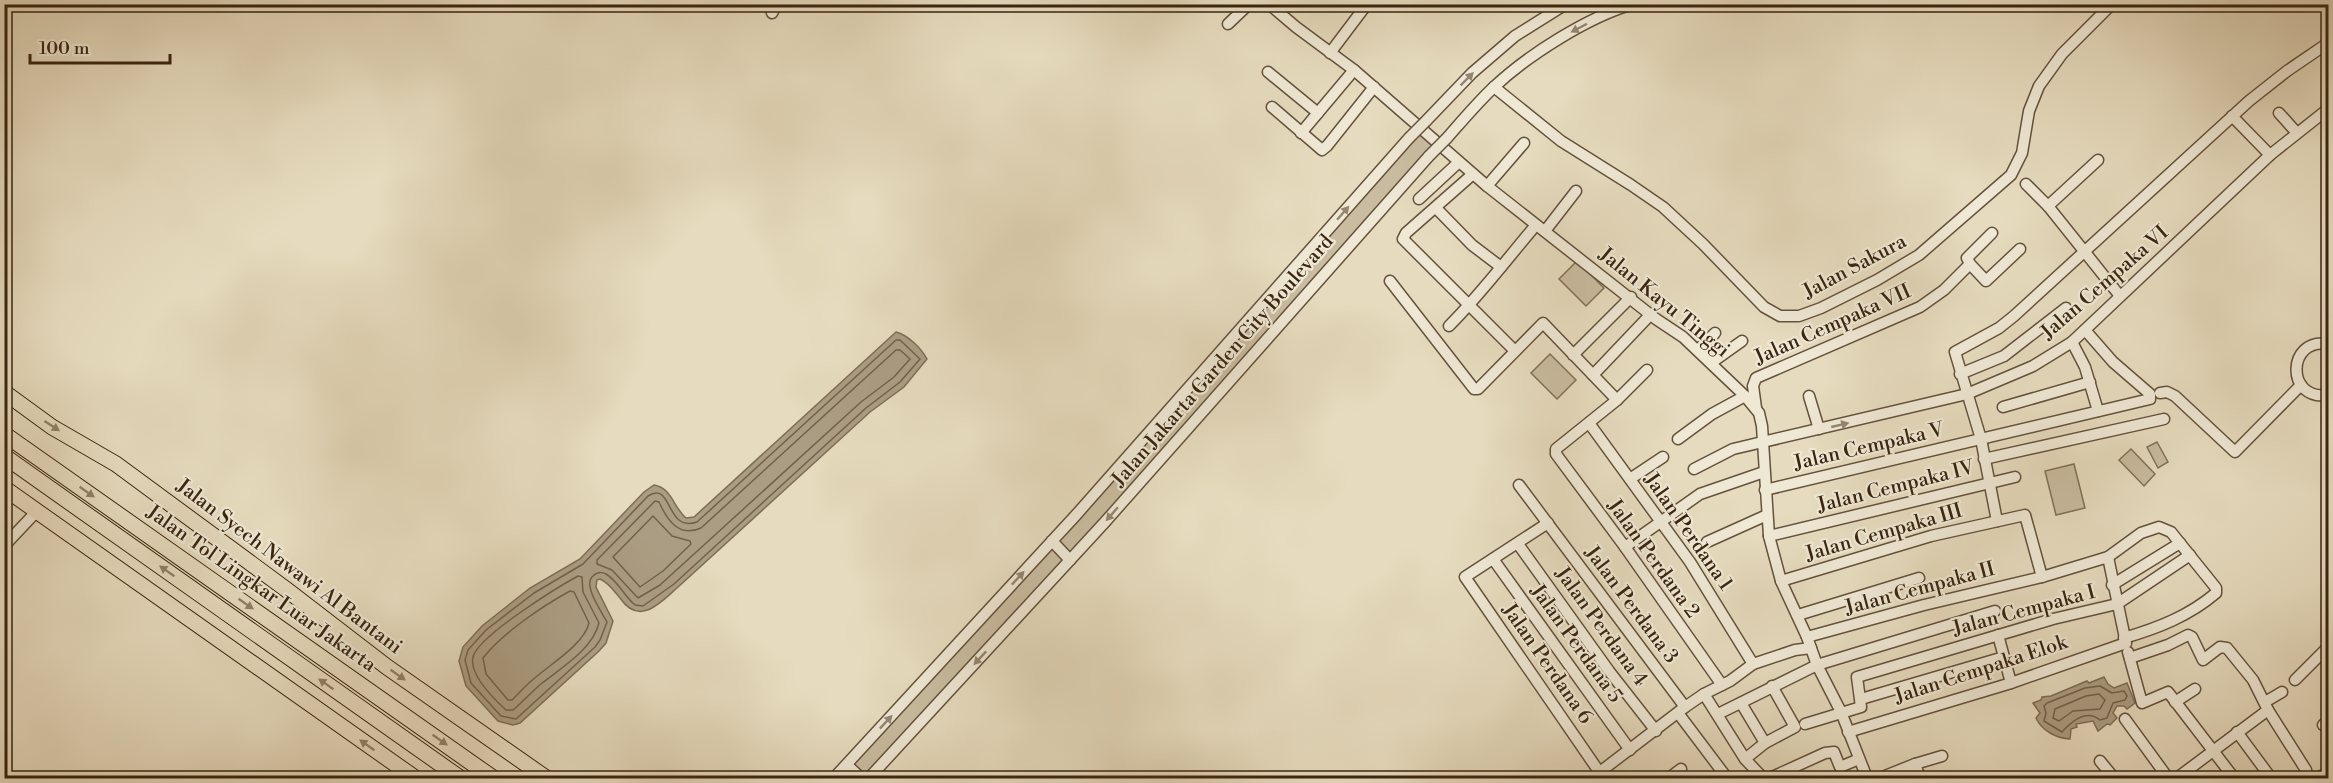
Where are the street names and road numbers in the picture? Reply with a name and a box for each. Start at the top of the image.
street label: Jalan Cempaka VI [2035,221,2174,346]
street label: Jalan Jakarta Garden City Boulevard [1106,229,1340,493]
street label: Jalan Sakura [1798,229,1912,305]
street label: Jalan Kayu Tinggi [1593,242,1735,364]
street label: Jalan Cempaka VII [1750,279,1915,371]
street label: Jalan Cempaka V [1791,417,1947,477]
street label: Jalan Cempaka IV [1814,455,1978,519]
street label: Jalan Perdana 1 [1638,468,1738,596]
street label: Jalan Syech Nawawi Al Bantani [170,473,407,660]
street label: Jalan Perdana 2 [1601,494,1704,623]
street label: Jalan Cempaka III [1802,499,1966,568]
street label: Jalan Tol Lingkar Luar Jakarta [141,500,381,678]
street label: Jalan Perdana 3 [1578,541,1683,669]
street label: Jalan Cempaka II [1841,557,1998,621]
street label: Jalan Perdana 4 [1549,562,1653,692]
street label: Jalan Perdana 5 [1524,579,1627,708]
street label: Jalan Cempaka I [1949,580,2098,642]
street label: Jalan Perdana 6 [1496,598,1598,729]
street label: Jalan Cempaka Elok [1890,630,2072,710]

